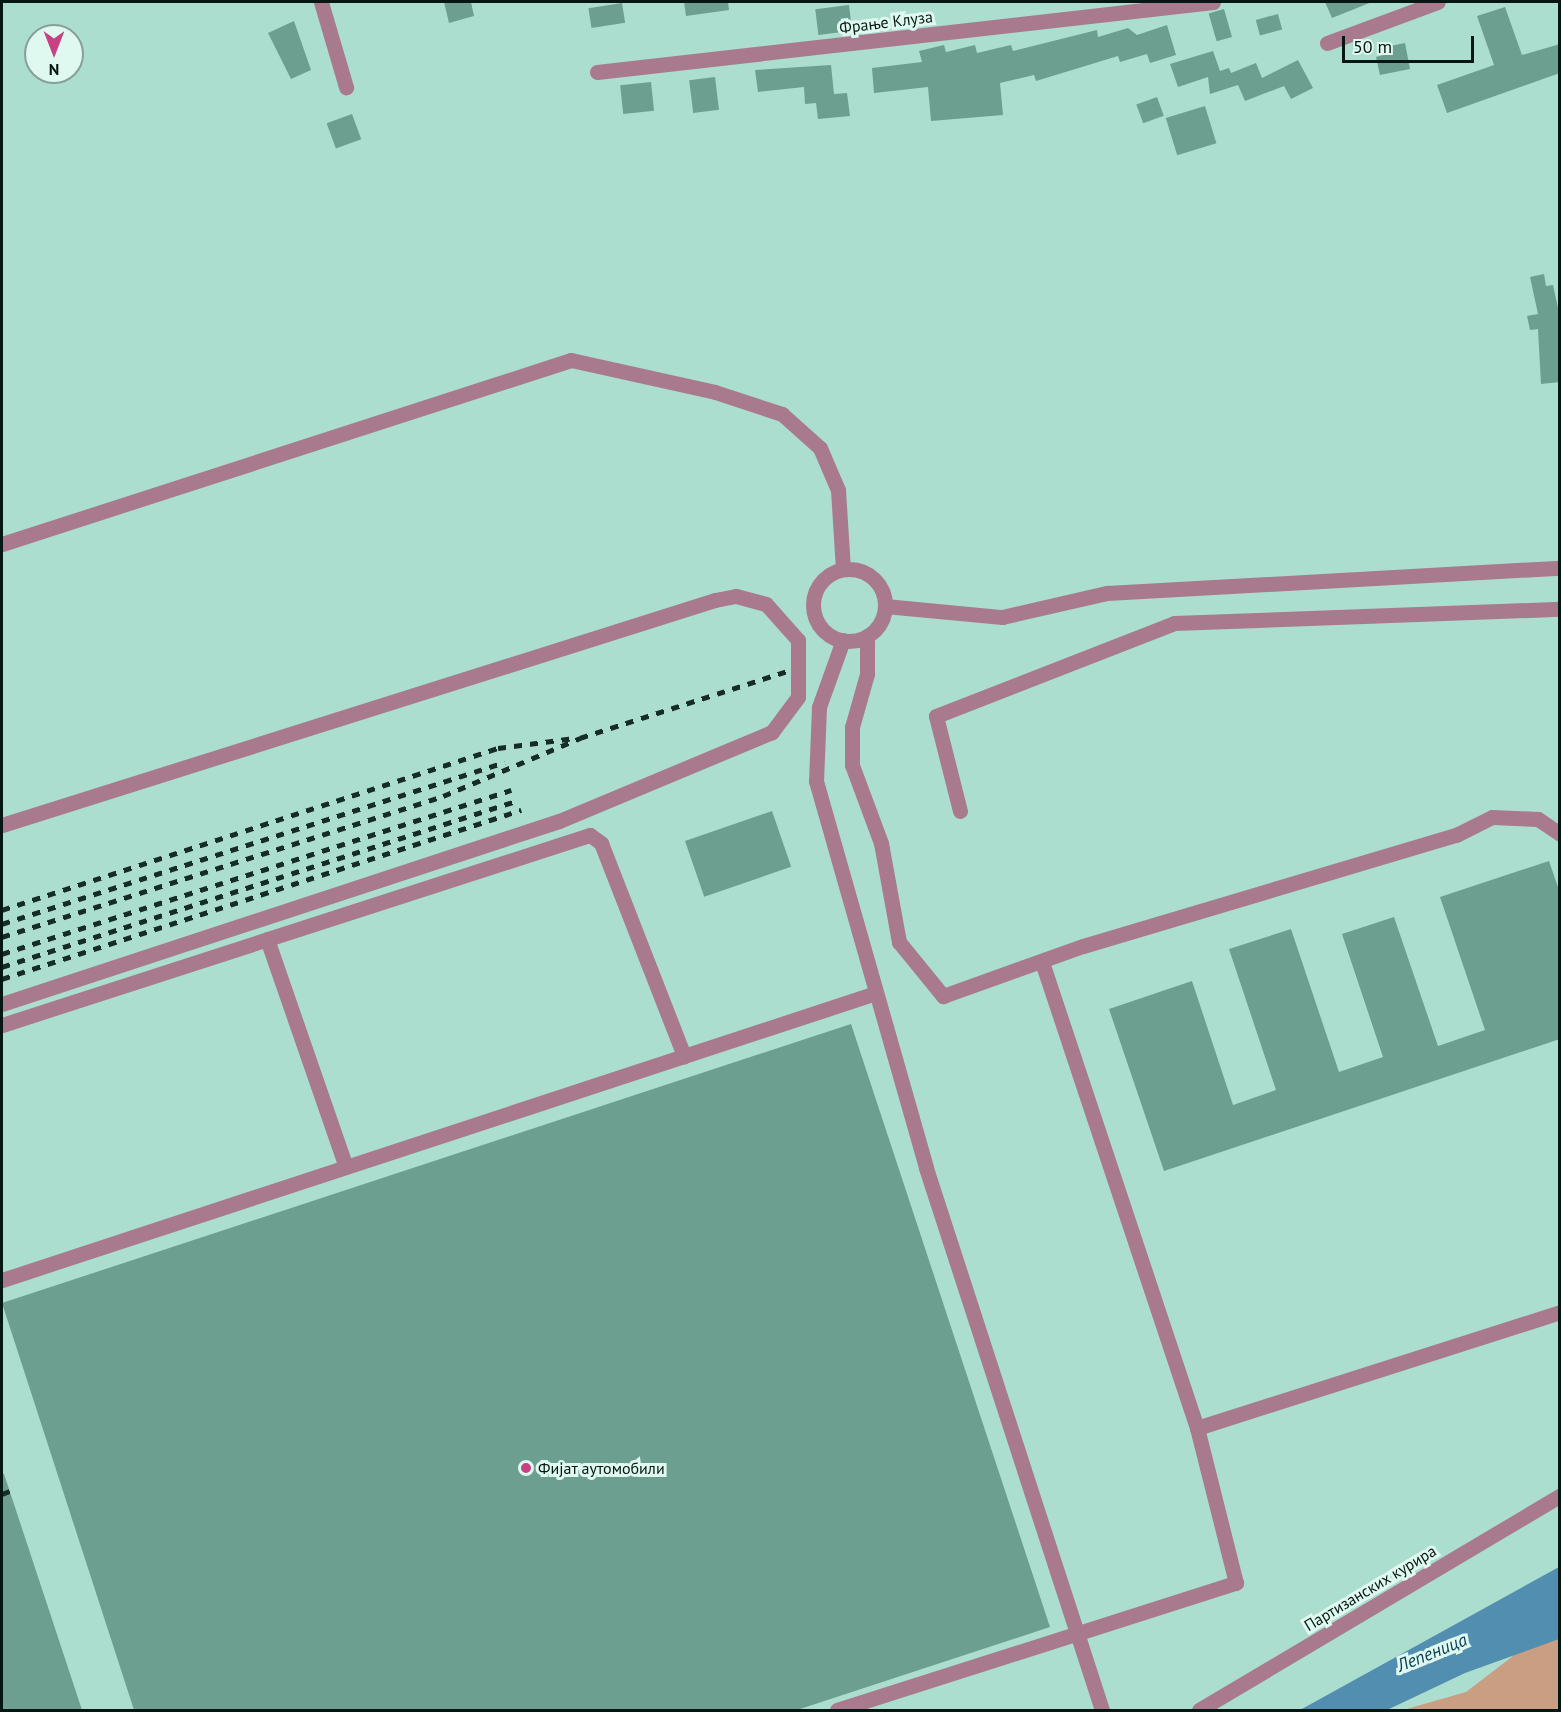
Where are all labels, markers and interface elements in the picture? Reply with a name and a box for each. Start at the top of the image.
street label: Фрање Клуза [838,7,934,37]
north arrow [24,24,84,84]
scale bar [1345,24,1477,62]
text: 50 m [1353,35,1392,58]
text: N [49,60,59,80]
place label: Фијат аутомобили [538,1458,665,1478]
marker: Фијат аутомобили [519,1461,533,1475]
street label: Партизанских курира [1300,1541,1440,1635]
water label: Лепеница [1394,1629,1470,1677]

